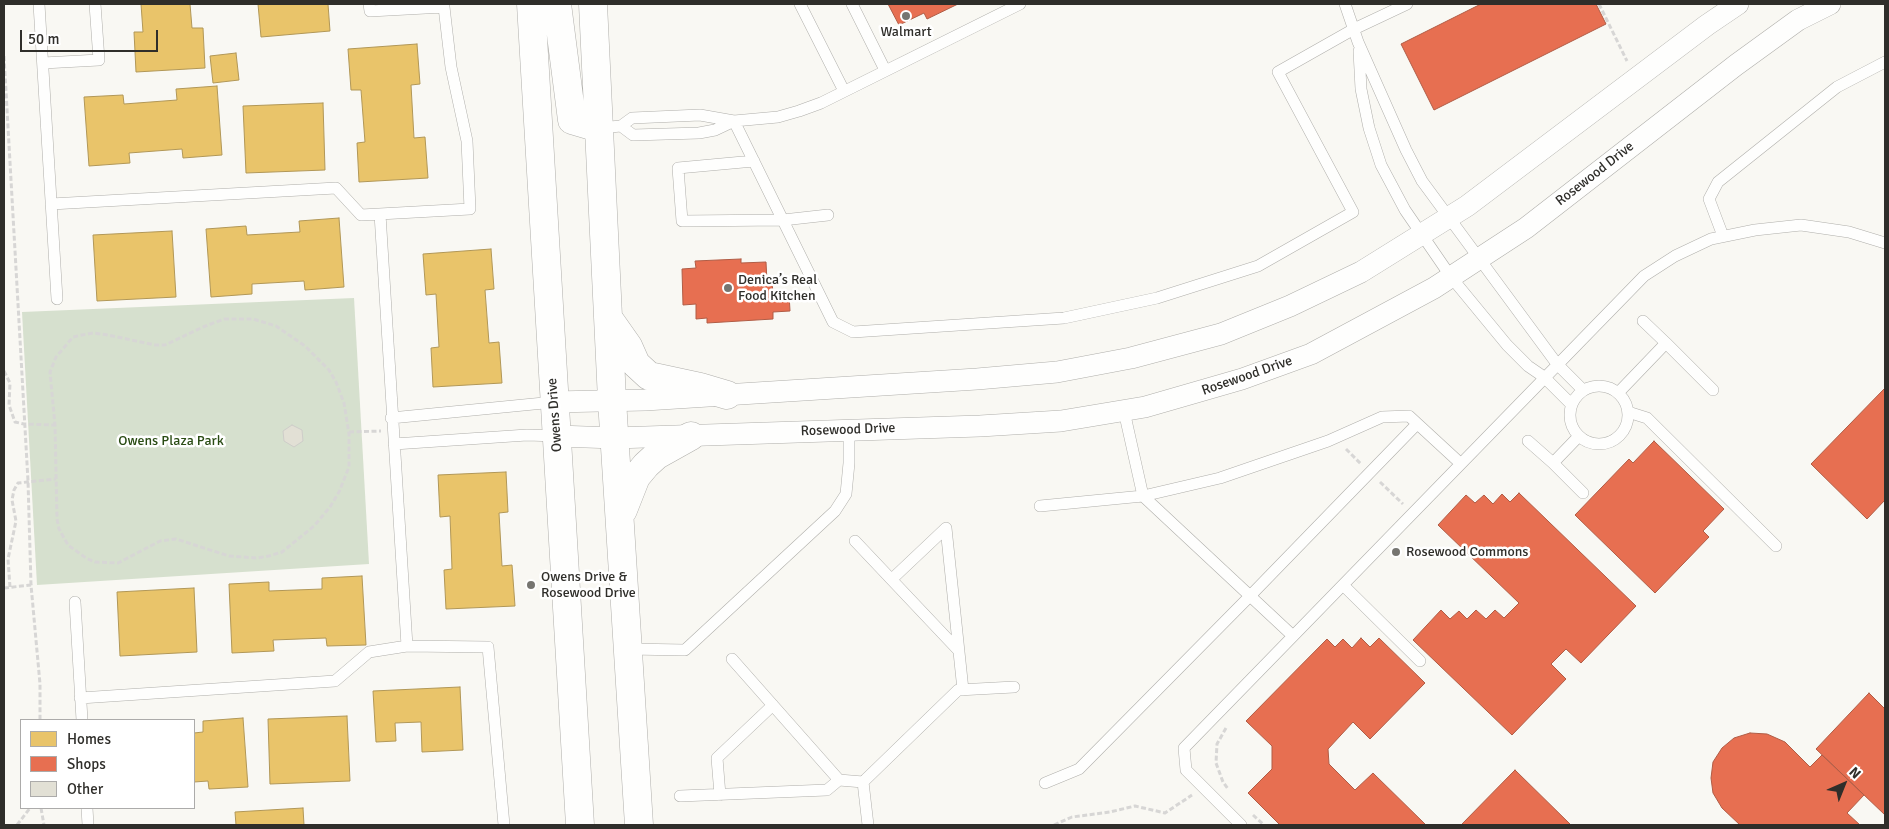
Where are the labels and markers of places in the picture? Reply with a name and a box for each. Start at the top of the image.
marker: Walmart [900,10,912,22]
place label: Walmart [880,24,932,40]
place label: Denica’s Real Food Kitchen [738,272,817,304]
marker: Denica’s Real Food Kitchen [722,282,734,294]
place label: Rosewood Commons [1406,544,1528,560]
marker: Rosewood Commons [1390,546,1402,558]
place label: Owens Drive & Rosewood Drive [541,569,636,602]
marker: Owens Drive & Rosewood Drive [525,579,537,591]

